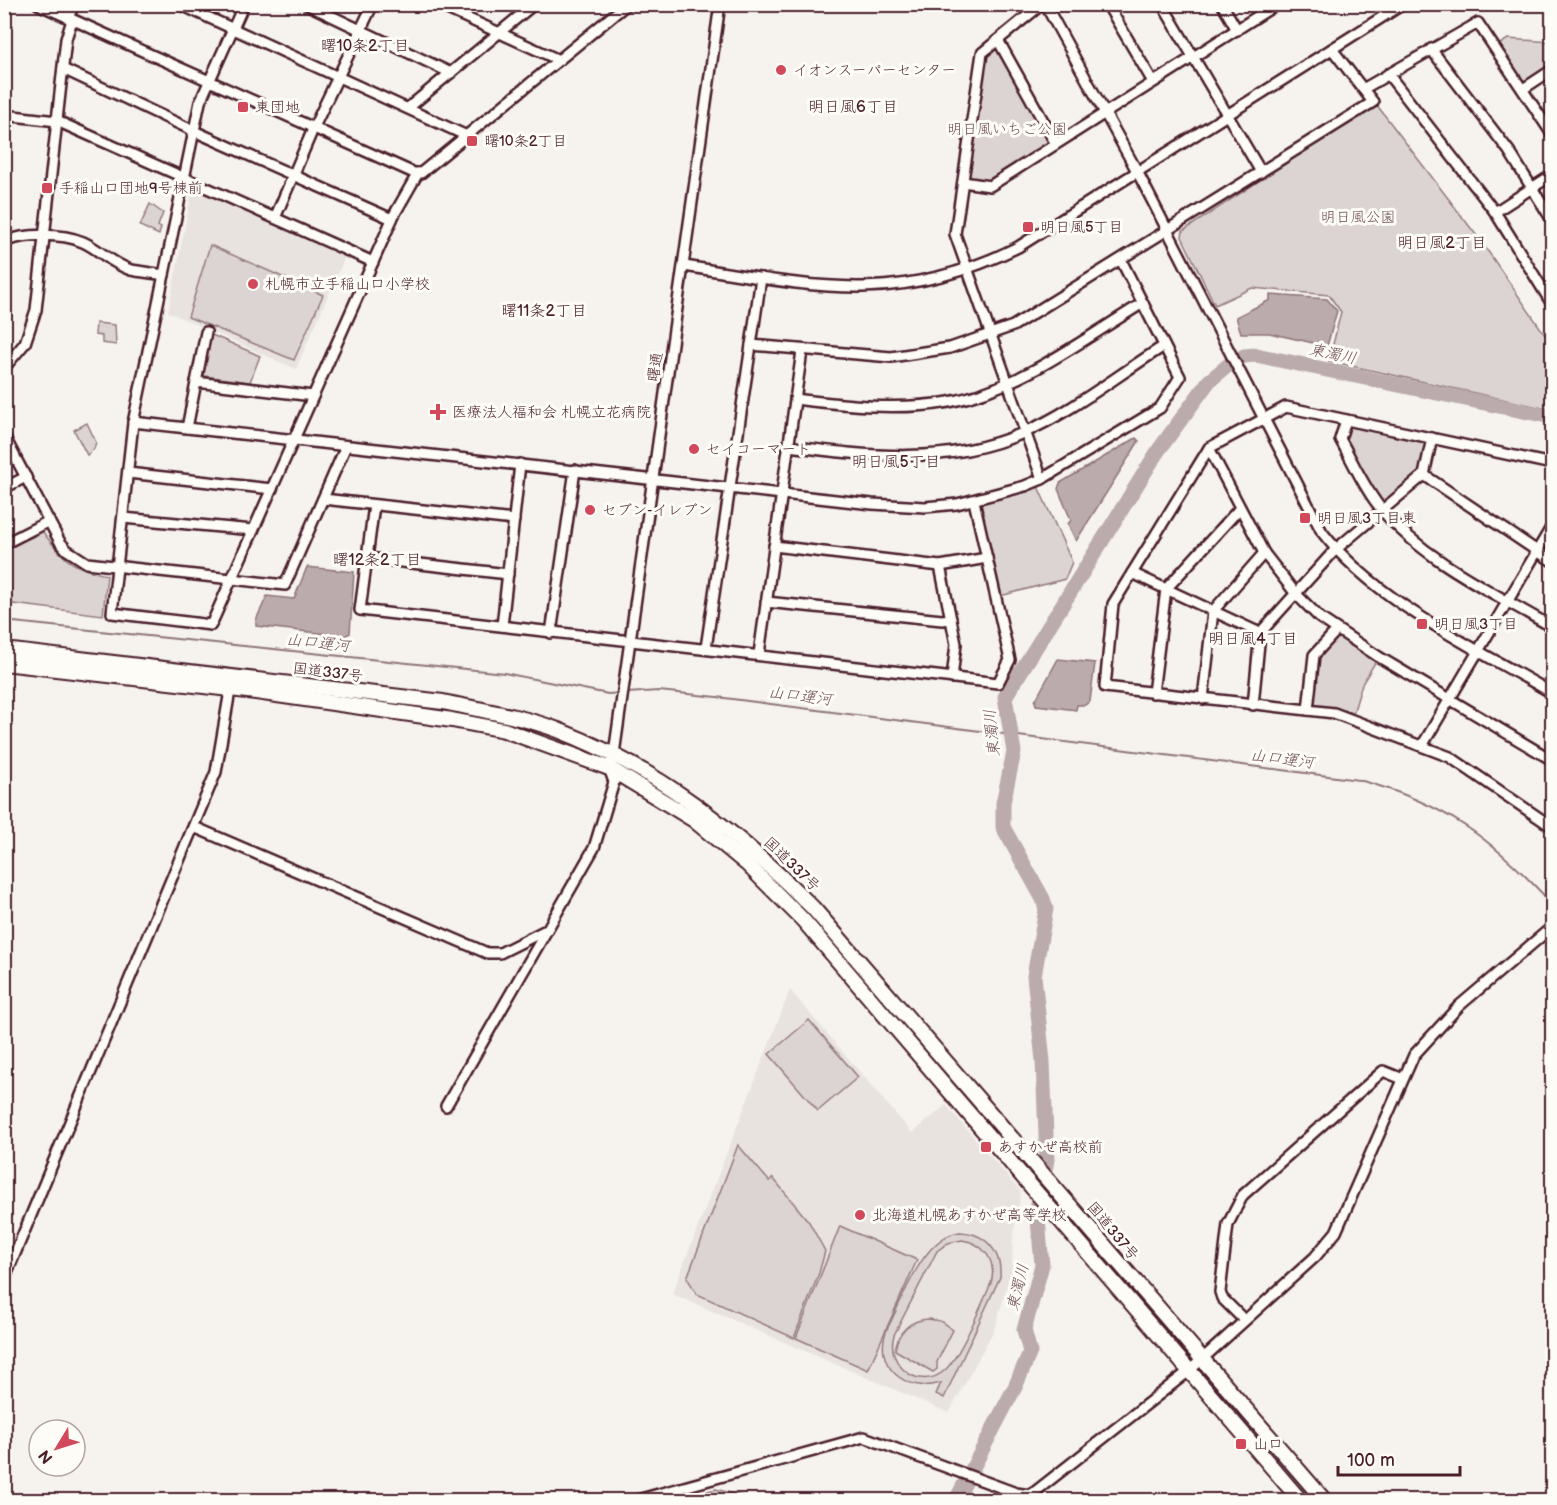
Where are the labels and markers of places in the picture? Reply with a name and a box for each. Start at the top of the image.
place label: イオンスーパーセンター [793,61,956,80]
marker: イオンスーパーセンター [774,63,788,77]
place label: 東団地 [255,98,300,117]
marker: 東団地 [236,100,250,114]
place label: 曙10条2丁目 [484,132,567,151]
marker: 曙10条2丁目 [465,134,479,148]
place label: 手稲山口団地9号棟前 [59,179,203,198]
marker: 手稲山口団地9号棟前 [40,181,54,195]
place label: 明日風5丁目 [1040,218,1124,237]
marker: 明日風5丁目 [1021,220,1035,234]
place label: 札幌市立手稲山口小学校 [265,275,430,294]
marker: 札幌市立手稲山口小学校 [246,277,260,291]
marker: 医療法人福和会 札幌立花病院 [429,403,447,421]
place label: 医療法人福和会 札幌立花病院 [452,403,651,422]
place label: セイコーマート [706,440,811,459]
marker: セイコーマート [687,442,701,456]
place label: セブン-イレブン [602,501,713,520]
marker: セブン-イレブン [583,503,597,517]
place label: 明日風3丁目東 [1317,509,1416,528]
marker: 明日風3丁目東 [1298,511,1312,525]
place label: 明日風3丁目 [1434,615,1518,634]
marker: 明日風3丁目 [1415,617,1429,631]
place label: あすかぜ高校前 [998,1138,1103,1157]
marker: あすかぜ高校前 [979,1140,993,1154]
place label: 北海道札幌あすかぜ高等学校 [872,1206,1067,1225]
marker: 北海道札幌あすかぜ高等学校 [853,1208,867,1222]
place label: 山口 [1253,1435,1283,1454]
marker: 山口 [1234,1437,1248,1451]

